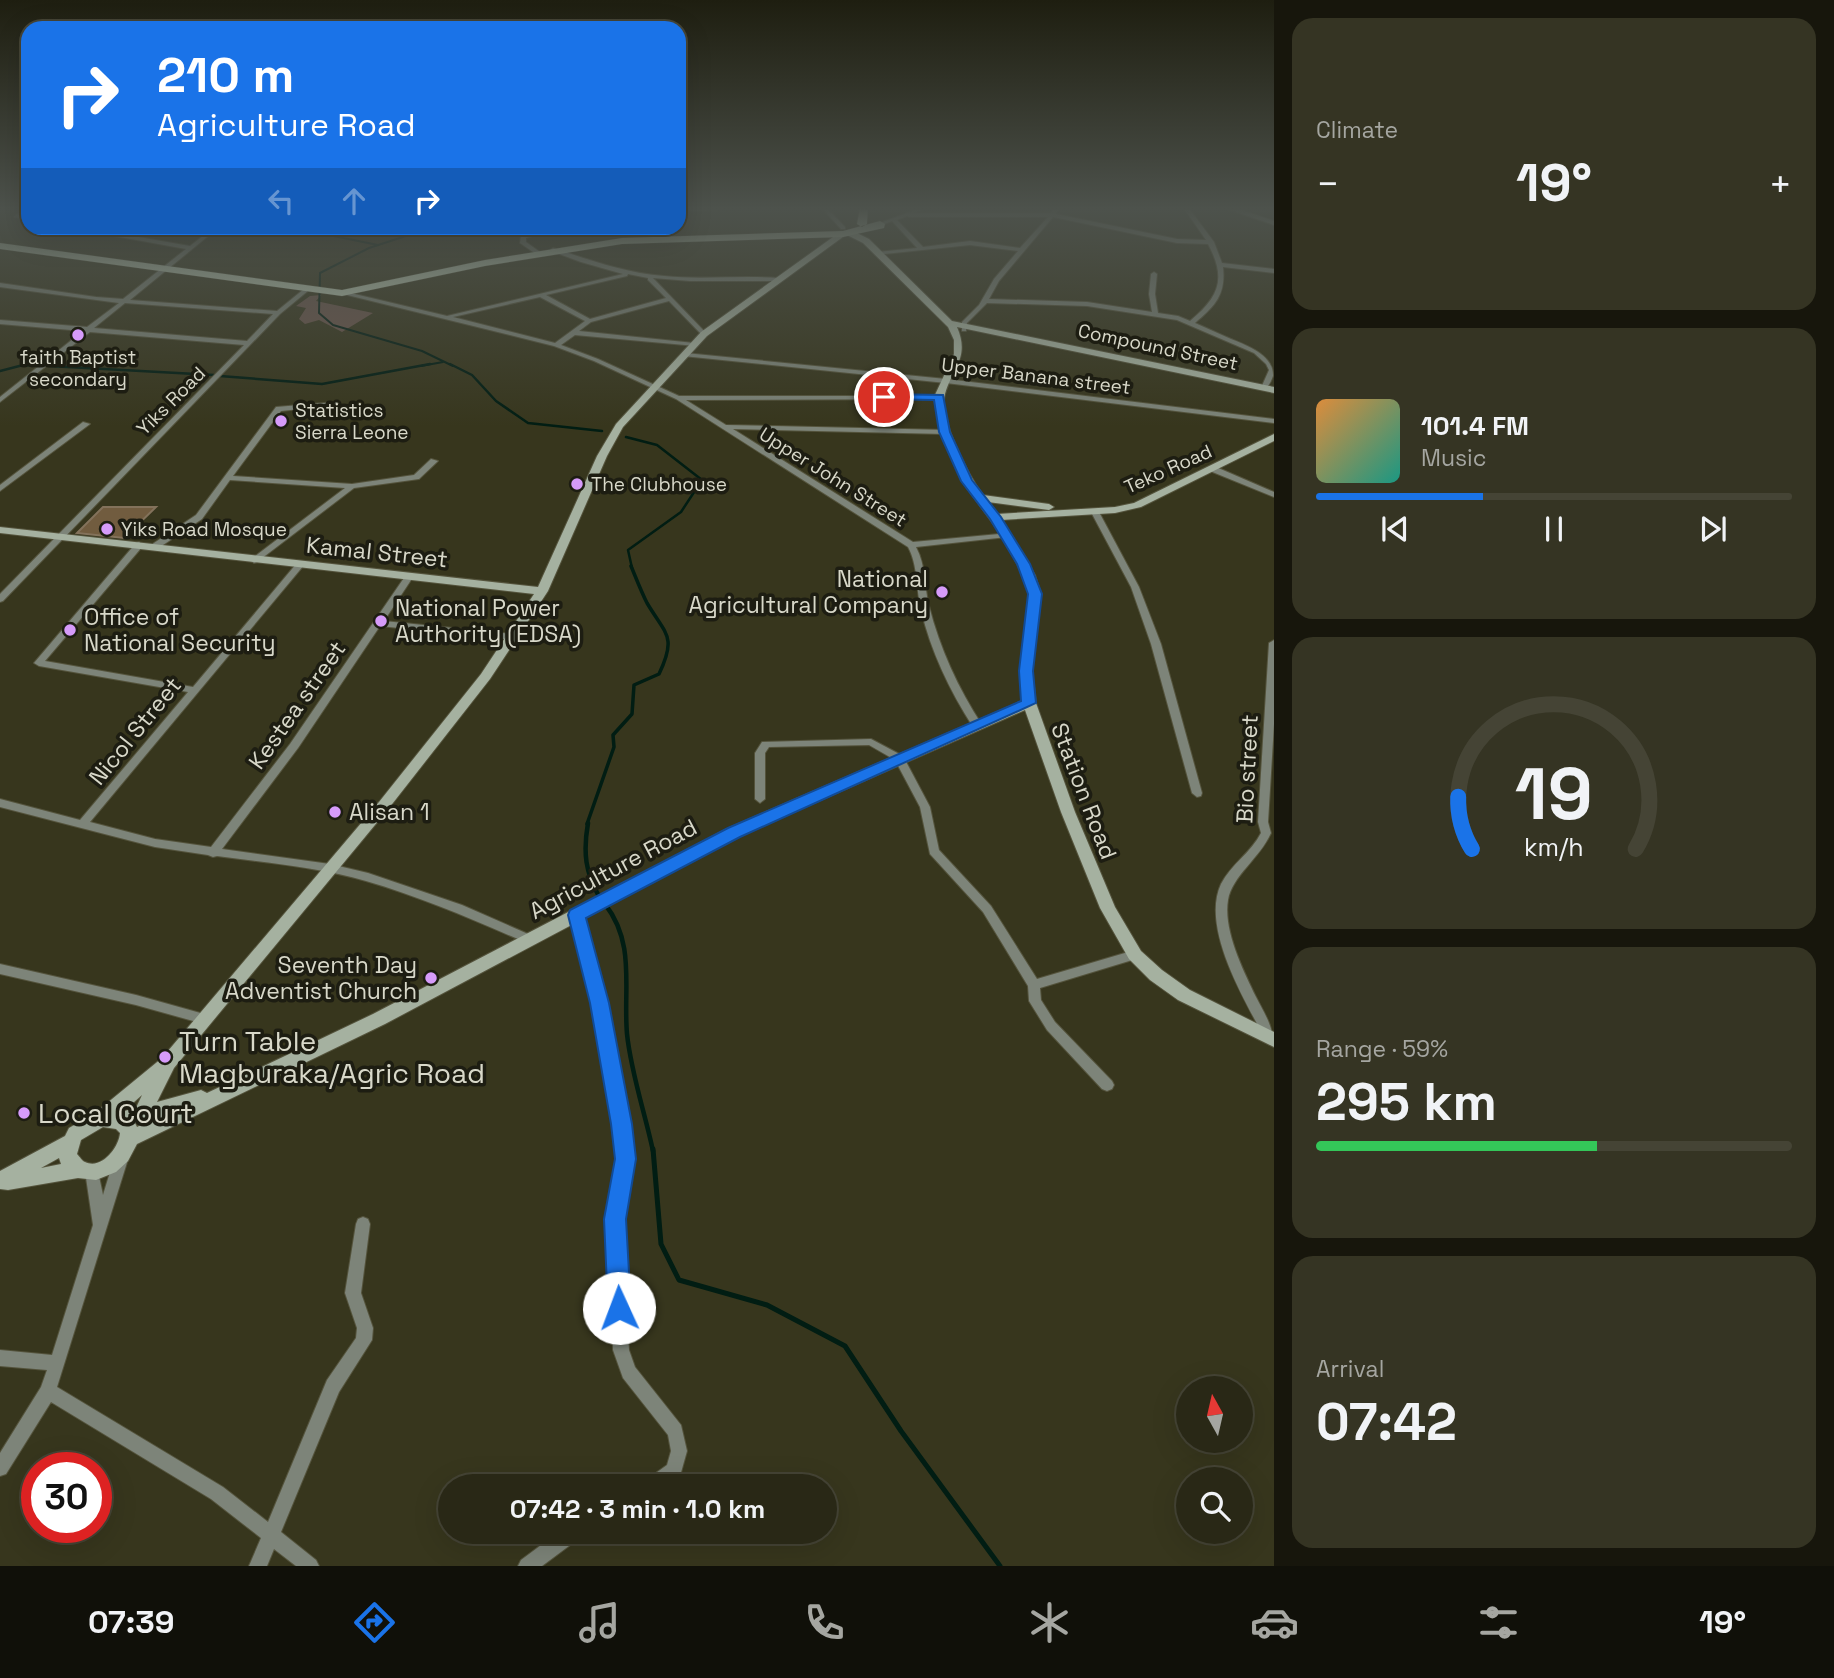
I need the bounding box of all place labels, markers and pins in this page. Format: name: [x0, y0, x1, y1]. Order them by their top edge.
marker: faith Baptist secondary: [70, 327, 86, 343]
place label: faith Baptist secondary: [20, 345, 136, 392]
pin: [854, 367, 914, 427]
place label: Statistics Sierra Leone: [295, 398, 409, 445]
marker: Statistics Sierra Leone: [273, 413, 289, 429]
place label: The Clubhouse: [591, 472, 727, 497]
marker: The Clubhouse: [569, 476, 585, 492]
place label: Yiks Road Mosque: [121, 517, 287, 542]
marker: Yiks Road Mosque: [99, 521, 115, 537]
place label: National Agricultural Company: [688, 564, 928, 620]
marker: National Agricultural Company: [934, 584, 950, 600]
place label: National Power Authority (EDSA): [395, 593, 581, 649]
place label: Office of National Security: [84, 602, 276, 658]
marker: National Power Authority (EDSA): [373, 613, 389, 629]
marker: Office of National Security: [62, 622, 78, 638]
place label: Alisan 1: [349, 797, 430, 827]
marker: Alisan 1: [327, 804, 343, 820]
place label: Seventh Day Adventist Church: [225, 950, 417, 1006]
marker: Seventh Day Adventist Church: [423, 970, 439, 986]
place label: Turn Table Magburaka/Agric Road: [179, 1023, 485, 1091]
marker: Turn Table Magburaka/Agric Road: [157, 1049, 173, 1065]
place label: Local Court: [38, 1095, 193, 1131]
marker: Local Court: [16, 1105, 32, 1121]

